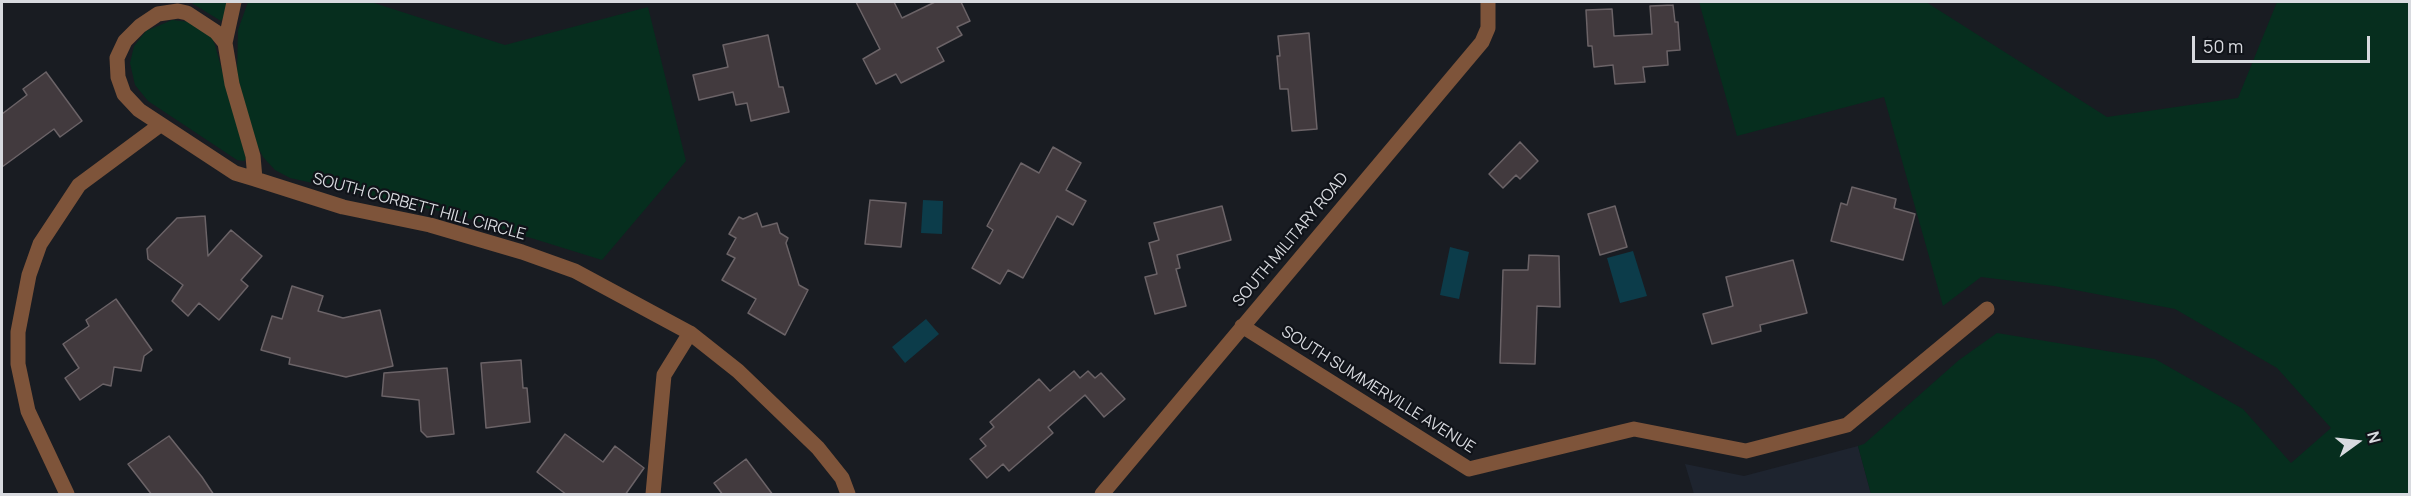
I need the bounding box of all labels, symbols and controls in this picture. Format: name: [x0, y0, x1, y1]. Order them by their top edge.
scale bar: [2195, 24, 2374, 62]
text: 50 m: [2203, 34, 2243, 58]
street label: SOUTH CORBETT HILL CIRCLE: [310, 169, 528, 245]
street label: SOUTH MILITARY ROAD: [1229, 169, 1353, 311]
street label: SOUTH SUMMERVILLE AVENUE: [1278, 322, 1478, 458]
north arrow: [2327, 412, 2387, 472]
text: N: [2362, 429, 2387, 446]

